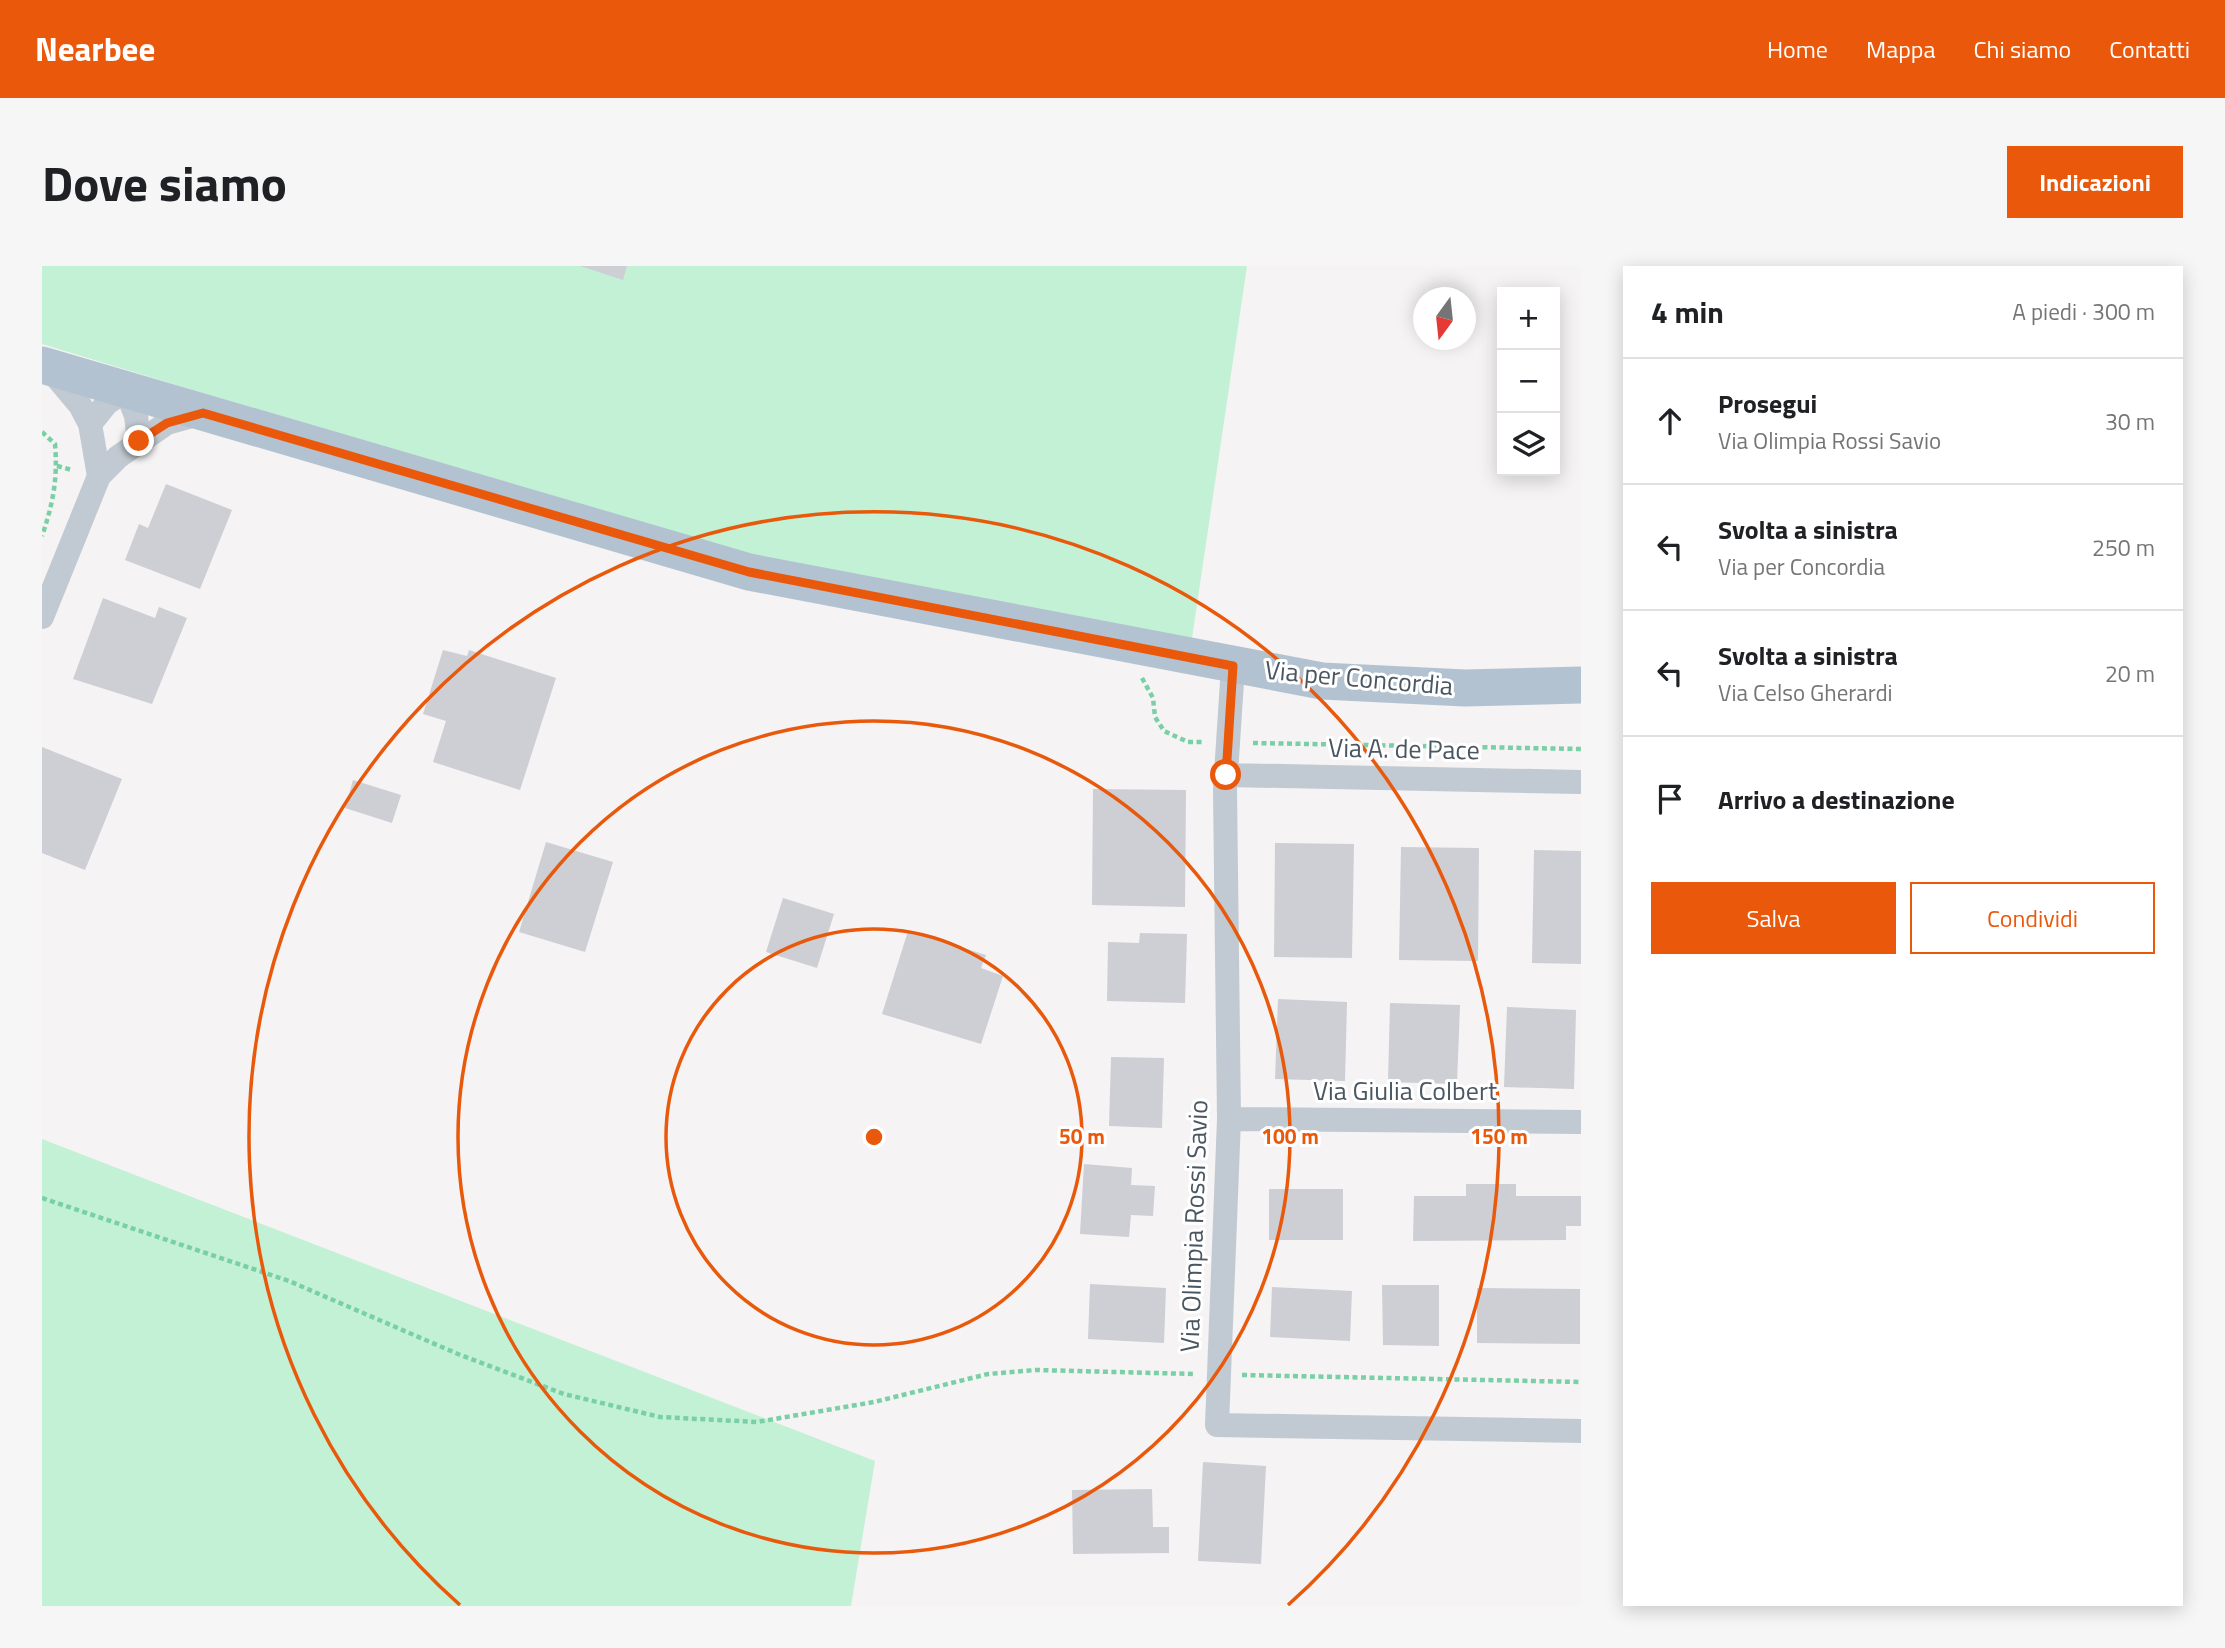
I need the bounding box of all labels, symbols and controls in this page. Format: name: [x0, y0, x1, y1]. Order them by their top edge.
text: Nearbee: [35, 24, 155, 74]
text: Home: [1767, 31, 1828, 67]
text: Mappa: [1866, 31, 1935, 67]
text: Chi siamo: [1973, 31, 2071, 67]
text: Contatti: [2109, 31, 2190, 67]
text: Dove siamo: [42, 145, 287, 220]
button: Indicazioni: [2007, 146, 2183, 218]
north arrow: [1413, 287, 1476, 350]
map controls: [1497, 287, 1560, 476]
button: +: [1497, 287, 1560, 350]
text: 4 min: [1651, 289, 1724, 335]
text: A piedi · 300 m: [2012, 294, 2155, 329]
button: −: [1497, 350, 1560, 413]
text: Prosegui: [1718, 384, 1817, 423]
icon: ahead: [1651, 402, 1689, 440]
text: 30 m: [2105, 404, 2155, 439]
button: layers: [1497, 413, 1560, 476]
text: Via Olimpia Rossi Savio: [1718, 423, 1941, 458]
route end: [123, 425, 154, 456]
text: Svolta a sinistra: [1718, 510, 1898, 549]
icon: left: [1651, 528, 1689, 566]
text: 250 m: [2092, 530, 2155, 565]
text: Via per Concordia: [1718, 549, 1885, 584]
text: Svolta a sinistra: [1718, 636, 1898, 675]
street label: Via per Concordia: [1263, 650, 1455, 705]
icon: left: [1651, 654, 1689, 692]
text: 20 m: [2105, 656, 2155, 691]
text: Via Celso Gherardi: [1718, 675, 1893, 710]
street label: Via A. de Pace: [1328, 728, 1480, 769]
route start: [1210, 759, 1241, 790]
icon: arrive: [1651, 780, 1689, 818]
text: Arrivo a destinazione: [1718, 780, 1955, 819]
button: Salva: [1651, 882, 1896, 954]
button: Condividi: [1910, 882, 2155, 954]
street label: Via Giulia Colbert: [1313, 1071, 1497, 1110]
street label: Via Olimpia Rossi Savio: [1170, 1099, 1217, 1353]
text: 50 m: [1059, 1120, 1105, 1152]
text: 100 m: [1261, 1120, 1319, 1152]
text: 150 m: [1470, 1120, 1528, 1152]
centre of rings: [862, 1125, 886, 1149]

